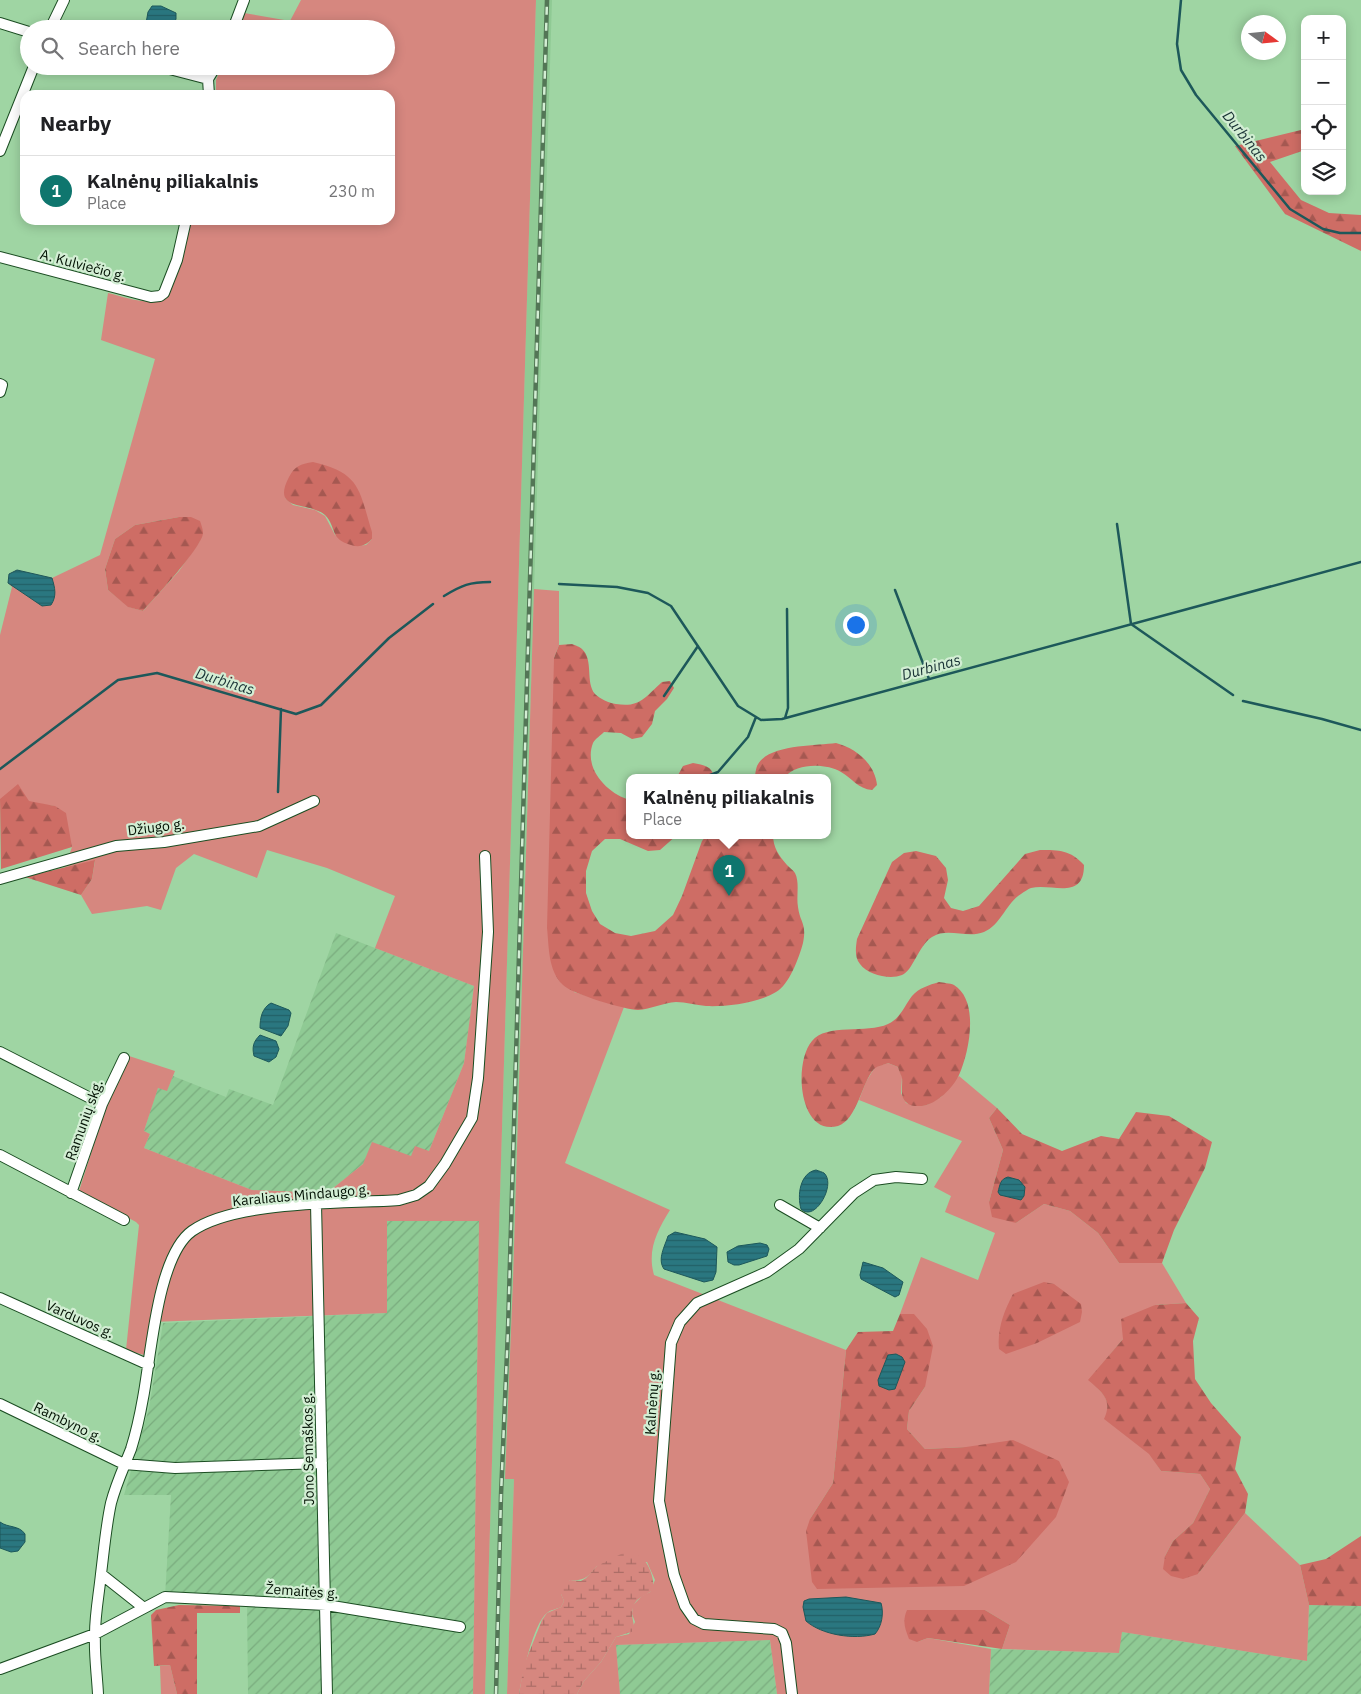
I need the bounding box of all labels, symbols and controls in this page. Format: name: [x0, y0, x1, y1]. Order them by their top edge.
north arrow: [1241, 15, 1286, 60]
map controls: [1301, 15, 1346, 195]
button: +: [1301, 15, 1346, 60]
search box: [20, 20, 395, 75]
icon: search: [38, 34, 66, 62]
text: Search here: [78, 36, 180, 60]
button: −: [1301, 60, 1346, 105]
button: locate: [1301, 105, 1346, 150]
water label: Durbinas: [1219, 107, 1271, 165]
text: Nearby: [40, 109, 111, 137]
button: layers: [1301, 150, 1346, 195]
text: Kalnėnų piliakalnis: [87, 169, 259, 193]
text: 1: [51, 181, 61, 201]
text: 230 m: [328, 181, 375, 201]
text: Place: [87, 193, 126, 213]
street label: A. Kulviečio g.: [38, 245, 128, 285]
your location: [843, 612, 869, 638]
water label: Durbinas: [899, 650, 963, 684]
water label: Durbinas: [193, 663, 257, 699]
popup: [626, 774, 831, 839]
text: Kalnėnų piliakalnis: [643, 785, 814, 809]
text: Place: [643, 809, 682, 829]
street label: Džiugo g.: [127, 815, 185, 839]
pin: 1: [713, 855, 745, 896]
street label: Ramunių skg.: [61, 1077, 107, 1163]
street label: Karaliaus Mindaugo g.: [232, 1180, 370, 1210]
street label: Varduvos g.: [43, 1296, 117, 1342]
street label: Kalnėnų g.: [641, 1368, 663, 1436]
street label: Jono Semaškos g.: [298, 1392, 318, 1506]
street label: Rambyno g.: [31, 1398, 105, 1446]
street label: Žemaitės g.: [265, 1578, 339, 1603]

